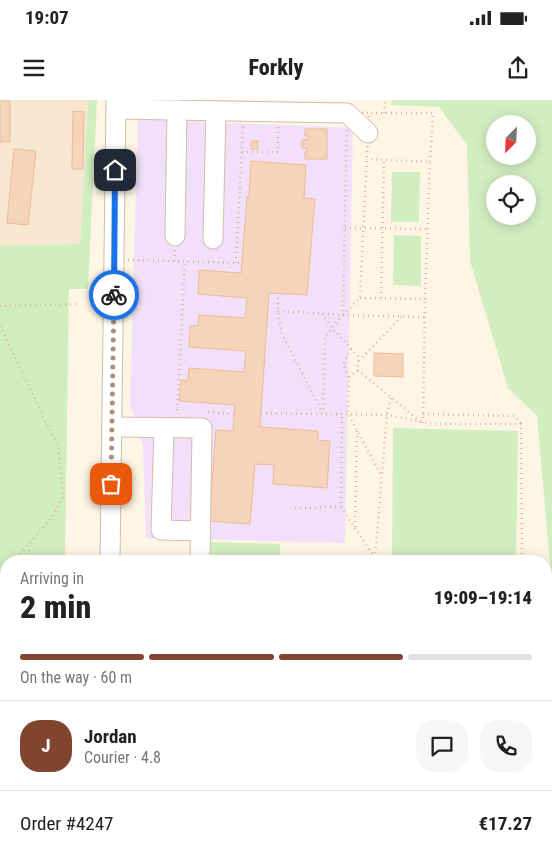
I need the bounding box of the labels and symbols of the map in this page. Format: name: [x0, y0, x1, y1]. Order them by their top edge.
north arrow: [486, 115, 536, 165]
pin: [94, 149, 136, 191]
courier: [89, 270, 139, 320]
pin: [90, 463, 132, 505]

